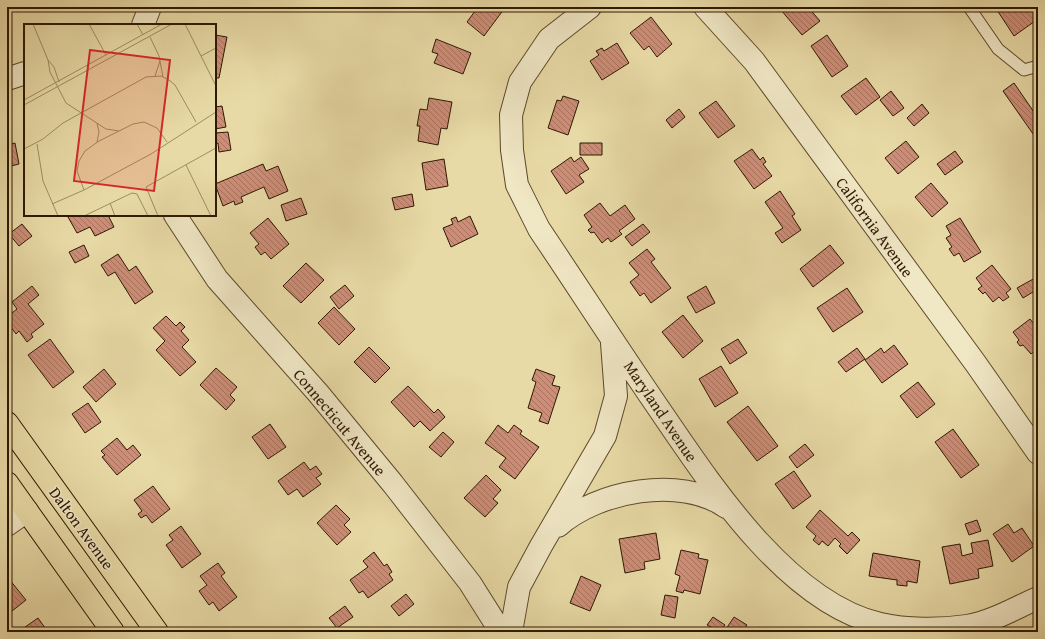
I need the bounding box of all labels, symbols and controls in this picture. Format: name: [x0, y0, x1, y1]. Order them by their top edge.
inset map: [24, 24, 216, 216]
street label: California Avenue: [830, 172, 920, 282]
street label: Maryland Avenue: [618, 356, 704, 466]
street label: Connecticut Avenue: [288, 363, 392, 481]
street label: Dalton Avenue: [44, 482, 120, 574]

